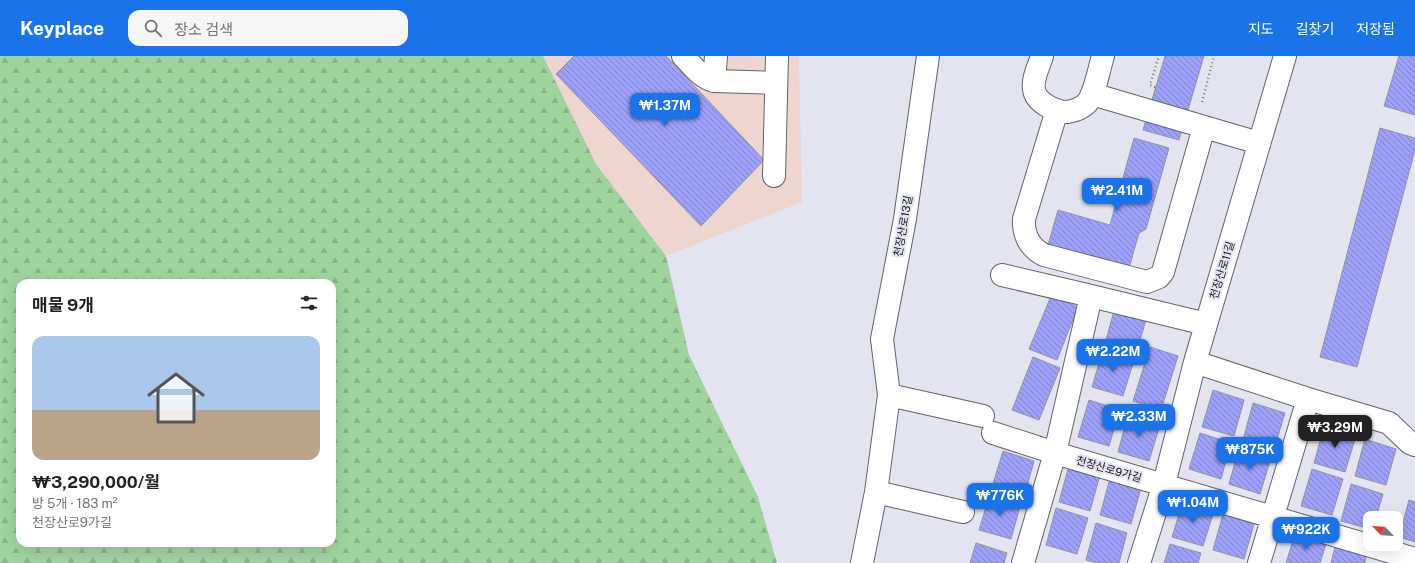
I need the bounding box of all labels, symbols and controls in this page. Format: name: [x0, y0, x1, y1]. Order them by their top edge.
search box: [128, 10, 408, 46]
text: Keyplace: [20, 17, 104, 39]
icon: search: [142, 17, 164, 39]
text: 장소 검색: [174, 21, 233, 38]
text: 지도: [1248, 21, 1274, 37]
text: 길찾기: [1296, 21, 1334, 37]
text: 저장됨: [1356, 21, 1395, 37]
pin: ₩1.37M: [632, 93, 698, 127]
text: ₩1.37M: [639, 98, 691, 113]
pin: ₩2.41M: [1084, 178, 1150, 212]
text: ₩2.41M: [1091, 183, 1143, 198]
street label: 천장산로13길: [892, 194, 914, 258]
street label: 천장산로11길: [1208, 240, 1236, 300]
icon: filters: [298, 292, 320, 314]
text: 매물 9개: [32, 295, 94, 315]
pin: ₩2.22M: [1080, 339, 1146, 373]
text: ₩2.22M: [1086, 344, 1141, 359]
icon: home: [140, 362, 212, 434]
pin: ₩2.33M: [1106, 404, 1172, 438]
text: ₩2.33M: [1111, 409, 1167, 424]
pin: ₩3.29M: [1302, 415, 1368, 449]
text: ₩3.29M: [1307, 420, 1363, 435]
pin: ₩875K: [1222, 437, 1278, 471]
text: ₩875K: [1225, 442, 1275, 457]
street label: 천장산로9가길: [1075, 454, 1143, 484]
text: ₩3,290,000/월: [32, 472, 160, 492]
pin: ₩776K: [972, 483, 1028, 517]
text: ₩776K: [976, 488, 1024, 503]
pin: ₩1.04M: [1160, 490, 1226, 524]
text: ₩1.04M: [1167, 495, 1219, 510]
text: 방 5개 · 183 m²: [32, 496, 118, 511]
north arrow: [1363, 511, 1403, 551]
map controls: [1363, 511, 1403, 551]
text: 천장산로9가길: [32, 515, 112, 530]
pin: ₩922K: [1278, 517, 1334, 551]
text: ₩922K: [1282, 522, 1330, 537]

